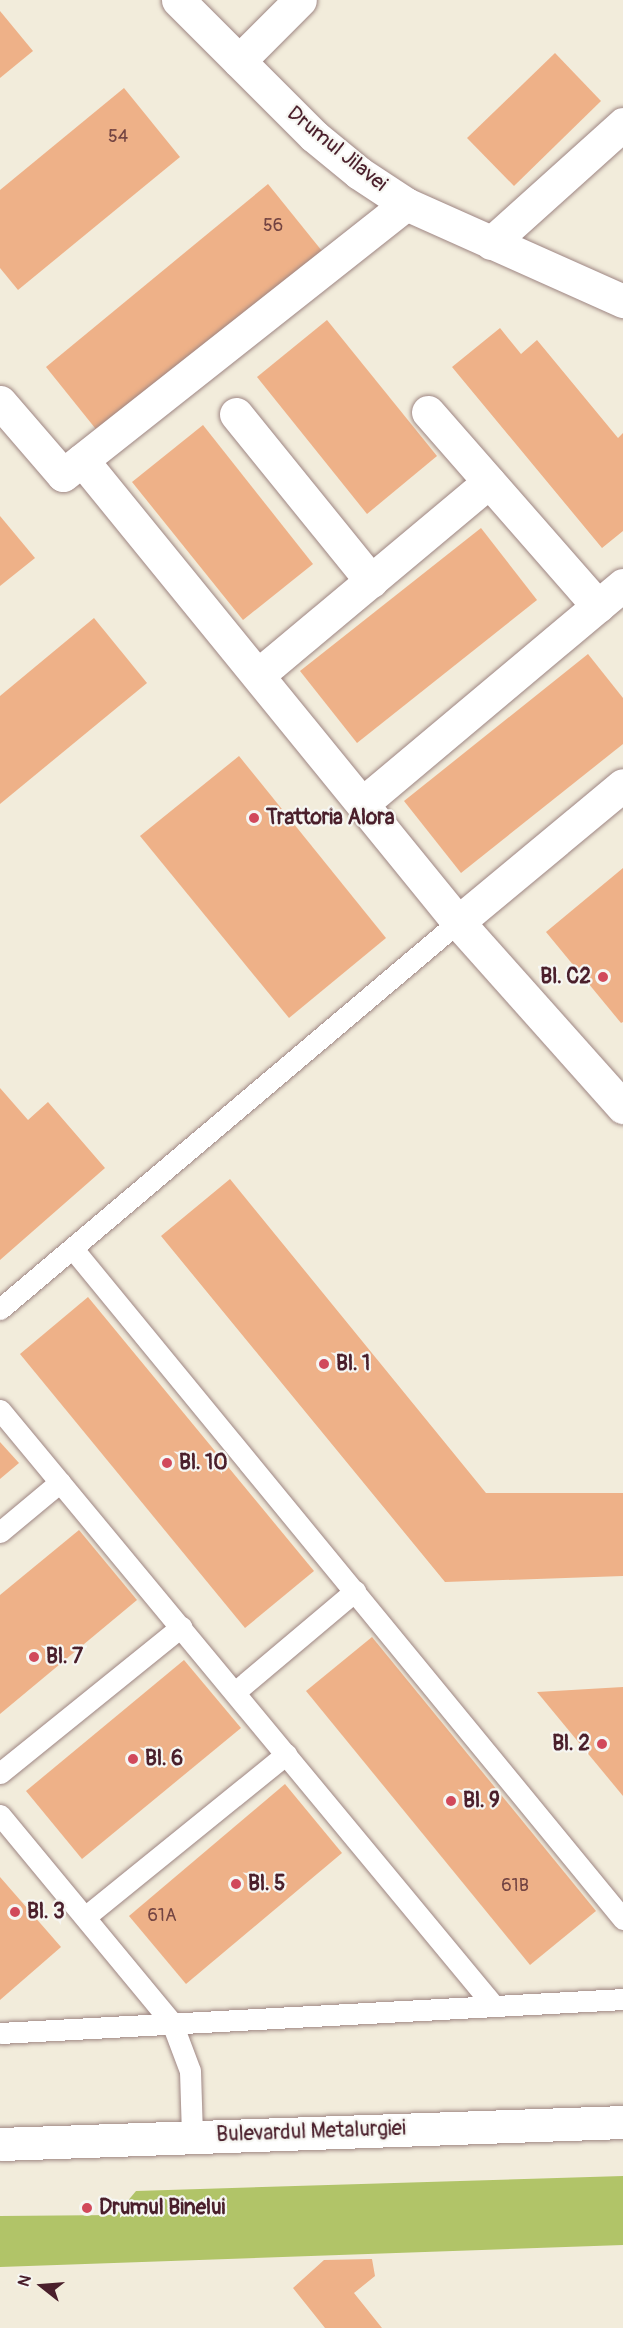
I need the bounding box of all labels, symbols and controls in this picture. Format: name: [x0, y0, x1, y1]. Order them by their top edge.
street label: Drumul Jilavei: [282, 101, 392, 197]
house number: 54: [108, 126, 128, 148]
house number: 56: [263, 215, 283, 237]
place label: Trattoria Alora: [266, 805, 395, 831]
marker: Trattoria Alora: [247, 811, 261, 825]
place label: Bl. C2: [540, 964, 591, 990]
marker: Bl. C2: [596, 970, 610, 984]
place label: Bl. 1: [336, 1351, 370, 1377]
marker: Bl. 1: [317, 1357, 331, 1371]
place label: Bl. 10: [179, 1450, 228, 1476]
marker: Bl. 10: [160, 1456, 174, 1470]
place label: Bl. 7: [46, 1644, 83, 1670]
marker: Bl. 7: [27, 1650, 41, 1664]
place label: Bl. 2: [552, 1731, 590, 1757]
marker: Bl. 2: [595, 1737, 609, 1751]
place label: Bl. 6: [145, 1746, 183, 1772]
marker: Bl. 6: [126, 1752, 140, 1766]
place label: Bl. 9: [463, 1788, 500, 1814]
marker: Bl. 9: [444, 1794, 458, 1808]
place label: Bl. 5: [248, 1871, 285, 1897]
house number: 61B: [501, 1875, 529, 1897]
marker: Bl. 5: [229, 1877, 243, 1891]
place label: Bl. 3: [27, 1899, 65, 1925]
marker: Bl. 3: [8, 1905, 22, 1919]
house number: 61A: [147, 1905, 177, 1927]
street label: Bulevardul Metalurgiei: [216, 2116, 406, 2148]
place label: Drumul Binelui: [99, 2195, 225, 2221]
marker: Drumul Binelui: [80, 2201, 94, 2215]
north arrow: [12, 2256, 72, 2316]
text: N: [14, 2273, 36, 2289]

